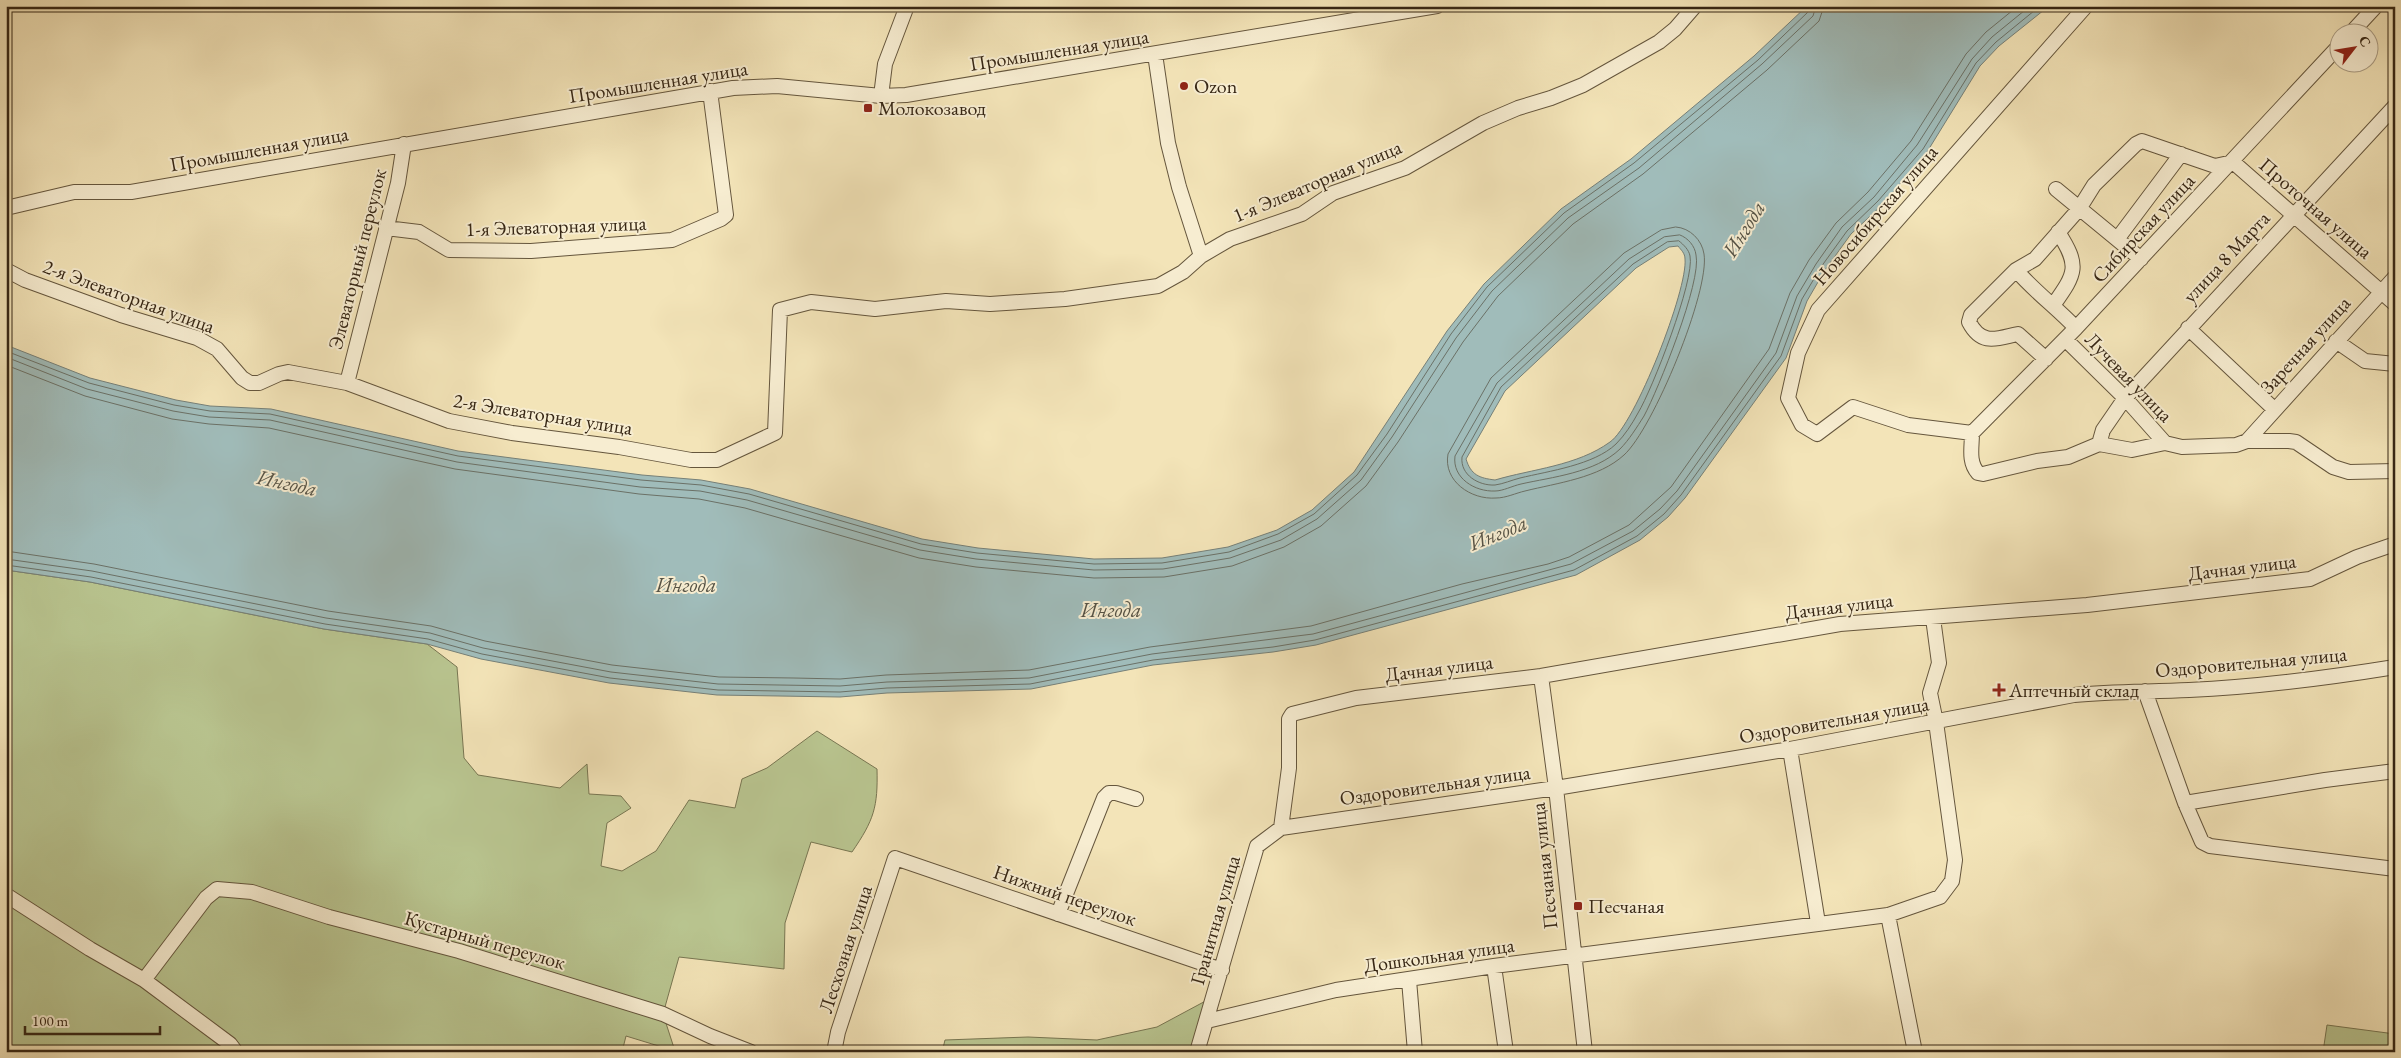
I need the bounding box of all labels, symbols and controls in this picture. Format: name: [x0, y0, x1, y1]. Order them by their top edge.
north arrow: [2328, 22, 2378, 72]
street label: Промышленная улица: [968, 23, 1150, 77]
text: С: [2355, 32, 2375, 50]
street label: Промышленная улица: [567, 55, 749, 109]
place label: Ozon: [1194, 73, 1238, 99]
marker: Ozon: [1178, 80, 1190, 92]
place label: Молокозавод: [878, 95, 986, 121]
marker: Молокозавод: [862, 102, 874, 114]
street label: Промышленная улица: [168, 120, 350, 178]
street label: 1-я Элеваторная улица: [1229, 134, 1405, 228]
street label: Новосибирская улица: [1807, 139, 1943, 291]
street label: Проточная улица: [2254, 152, 2378, 264]
street label: Элеваторный переулок: [322, 165, 392, 352]
street label: Сибирская улица: [2086, 168, 2200, 288]
water label: Ингода: [1716, 196, 1771, 262]
street label: улица 8 Марта: [2177, 206, 2275, 308]
street label: 1-я Элеваторная улица: [465, 210, 647, 242]
street label: 2-я Элеваторная улица: [40, 253, 218, 339]
street label: Заречная улица: [2254, 290, 2356, 400]
street label: Лучевая улица: [2079, 326, 2179, 428]
street label: 2-я Элеваторная улица: [452, 387, 634, 441]
water label: Ингода: [254, 463, 320, 502]
water label: Ингода: [1464, 509, 1531, 557]
street label: Дачная улица: [2186, 547, 2298, 587]
water label: Ингода: [655, 571, 716, 598]
street label: Дачная улица: [1783, 586, 1895, 626]
water label: Ингода: [1080, 596, 1141, 623]
street label: Оздоровительная улица: [2154, 641, 2348, 683]
street label: Дачная улица: [1383, 648, 1495, 688]
place label: Аптечный склад: [2008, 677, 2139, 703]
marker: Аптечный склад: [1993, 684, 2005, 696]
street label: Оздоровительная улица: [1737, 690, 1931, 750]
street label: Оздоровительная улица: [1338, 759, 1532, 811]
street label: Песчаная улица: [1524, 801, 1564, 931]
street label: Гранитная улица: [1184, 852, 1246, 988]
street label: Нижний переулок: [990, 858, 1140, 932]
street label: Лесхозная улица: [812, 882, 878, 1016]
place label: Песчаная: [1588, 893, 1664, 919]
marker: Песчаная: [1572, 900, 1584, 912]
street label: Кустарный переулок: [402, 905, 569, 975]
street label: Дошкольная улица: [1362, 932, 1516, 978]
scale bar: [25, 1003, 160, 1035]
text: 100 m: [32, 1011, 69, 1030]

